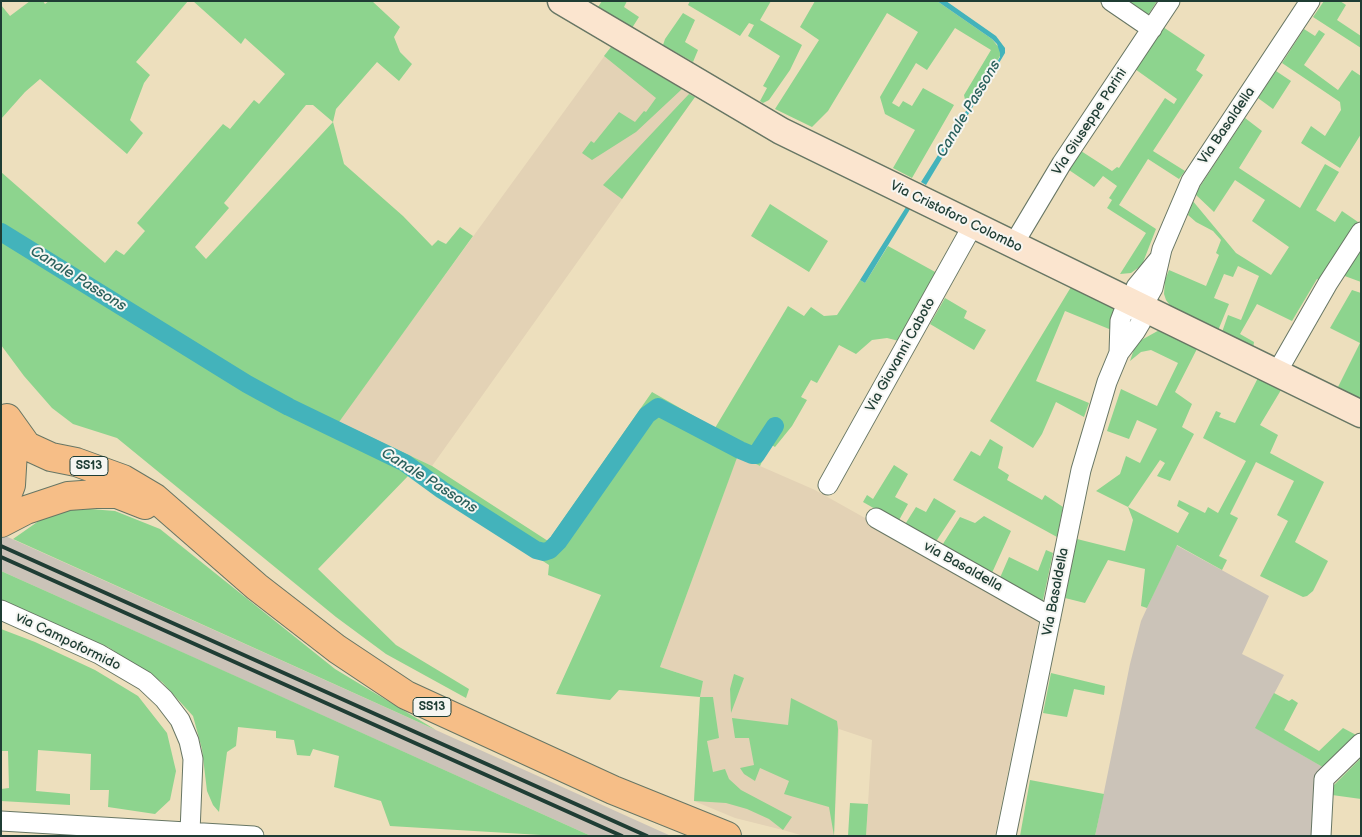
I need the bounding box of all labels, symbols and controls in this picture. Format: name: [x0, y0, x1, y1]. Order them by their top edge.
water label: Canale Passons: [933, 57, 1005, 161]
street label: Via Giuseppe Parini: [1049, 65, 1131, 179]
street label: Via Basaldella: [1195, 84, 1259, 168]
street label: Via Cristoforo Colombo: [887, 178, 1025, 256]
water label: Canale Passons: [27, 242, 129, 316]
street label: Via Giovanni Caboto: [863, 295, 939, 415]
water label: Canale Passons: [378, 444, 480, 518]
road number: SS13: [70, 456, 108, 476]
street label: via Basaldella: [921, 538, 1005, 596]
street label: Via Basaldella: [1039, 547, 1073, 637]
street label: via Campoformido: [13, 609, 123, 675]
road number: SS13: [413, 698, 451, 716]

